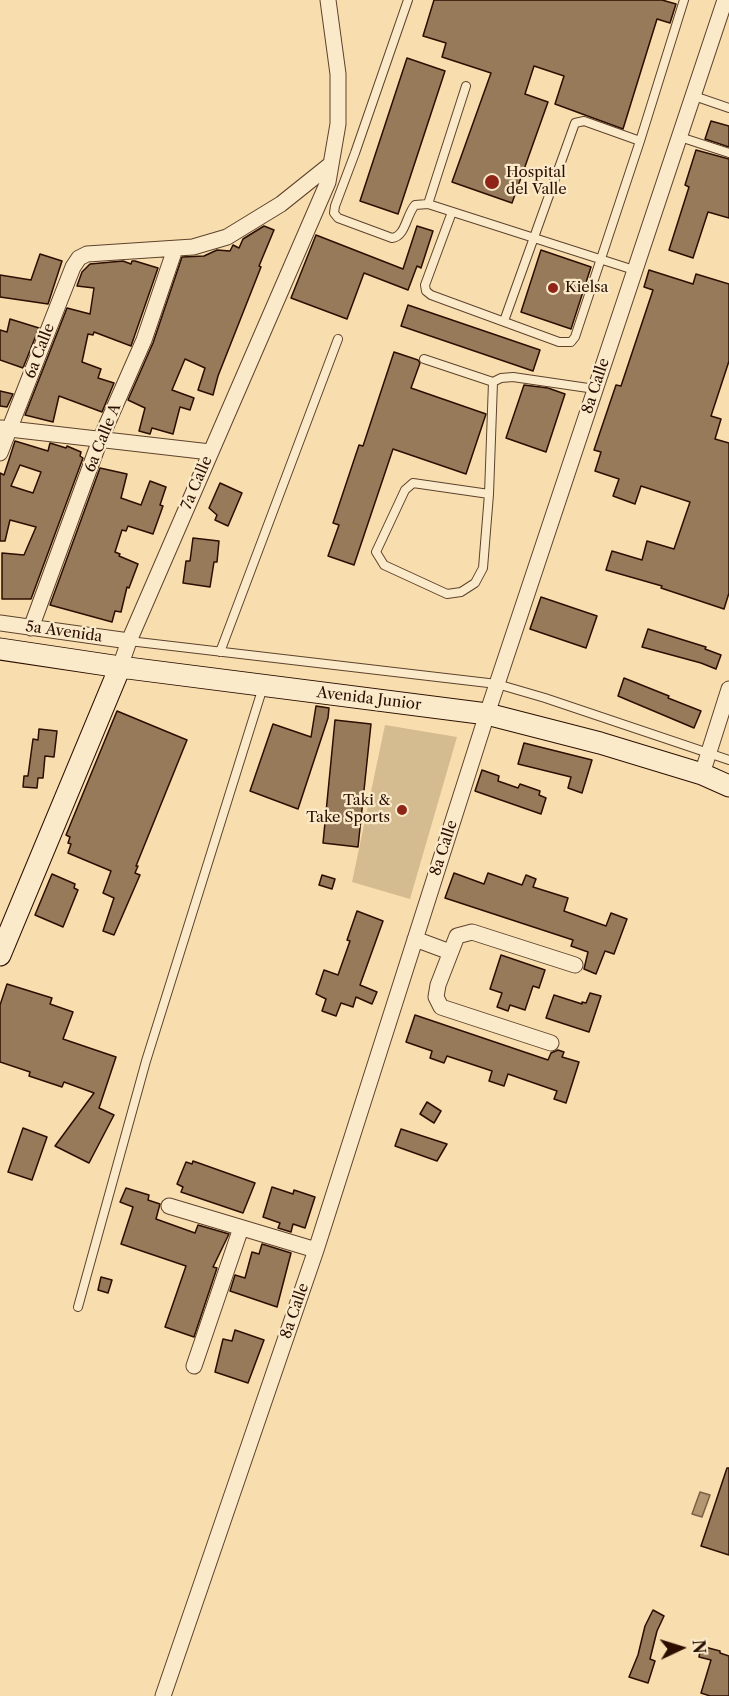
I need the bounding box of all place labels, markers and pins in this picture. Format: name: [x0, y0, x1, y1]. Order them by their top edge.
place label: Hospital del Valle: [506, 164, 567, 199]
marker: Hospital del Valle: [483, 173, 501, 191]
place label: Kielsa: [565, 279, 609, 297]
marker: Kielsa: [546, 281, 560, 295]
place label: Taki & Take Sports: [306, 792, 390, 827]
marker: Taki & Take Sports: [395, 803, 409, 817]

